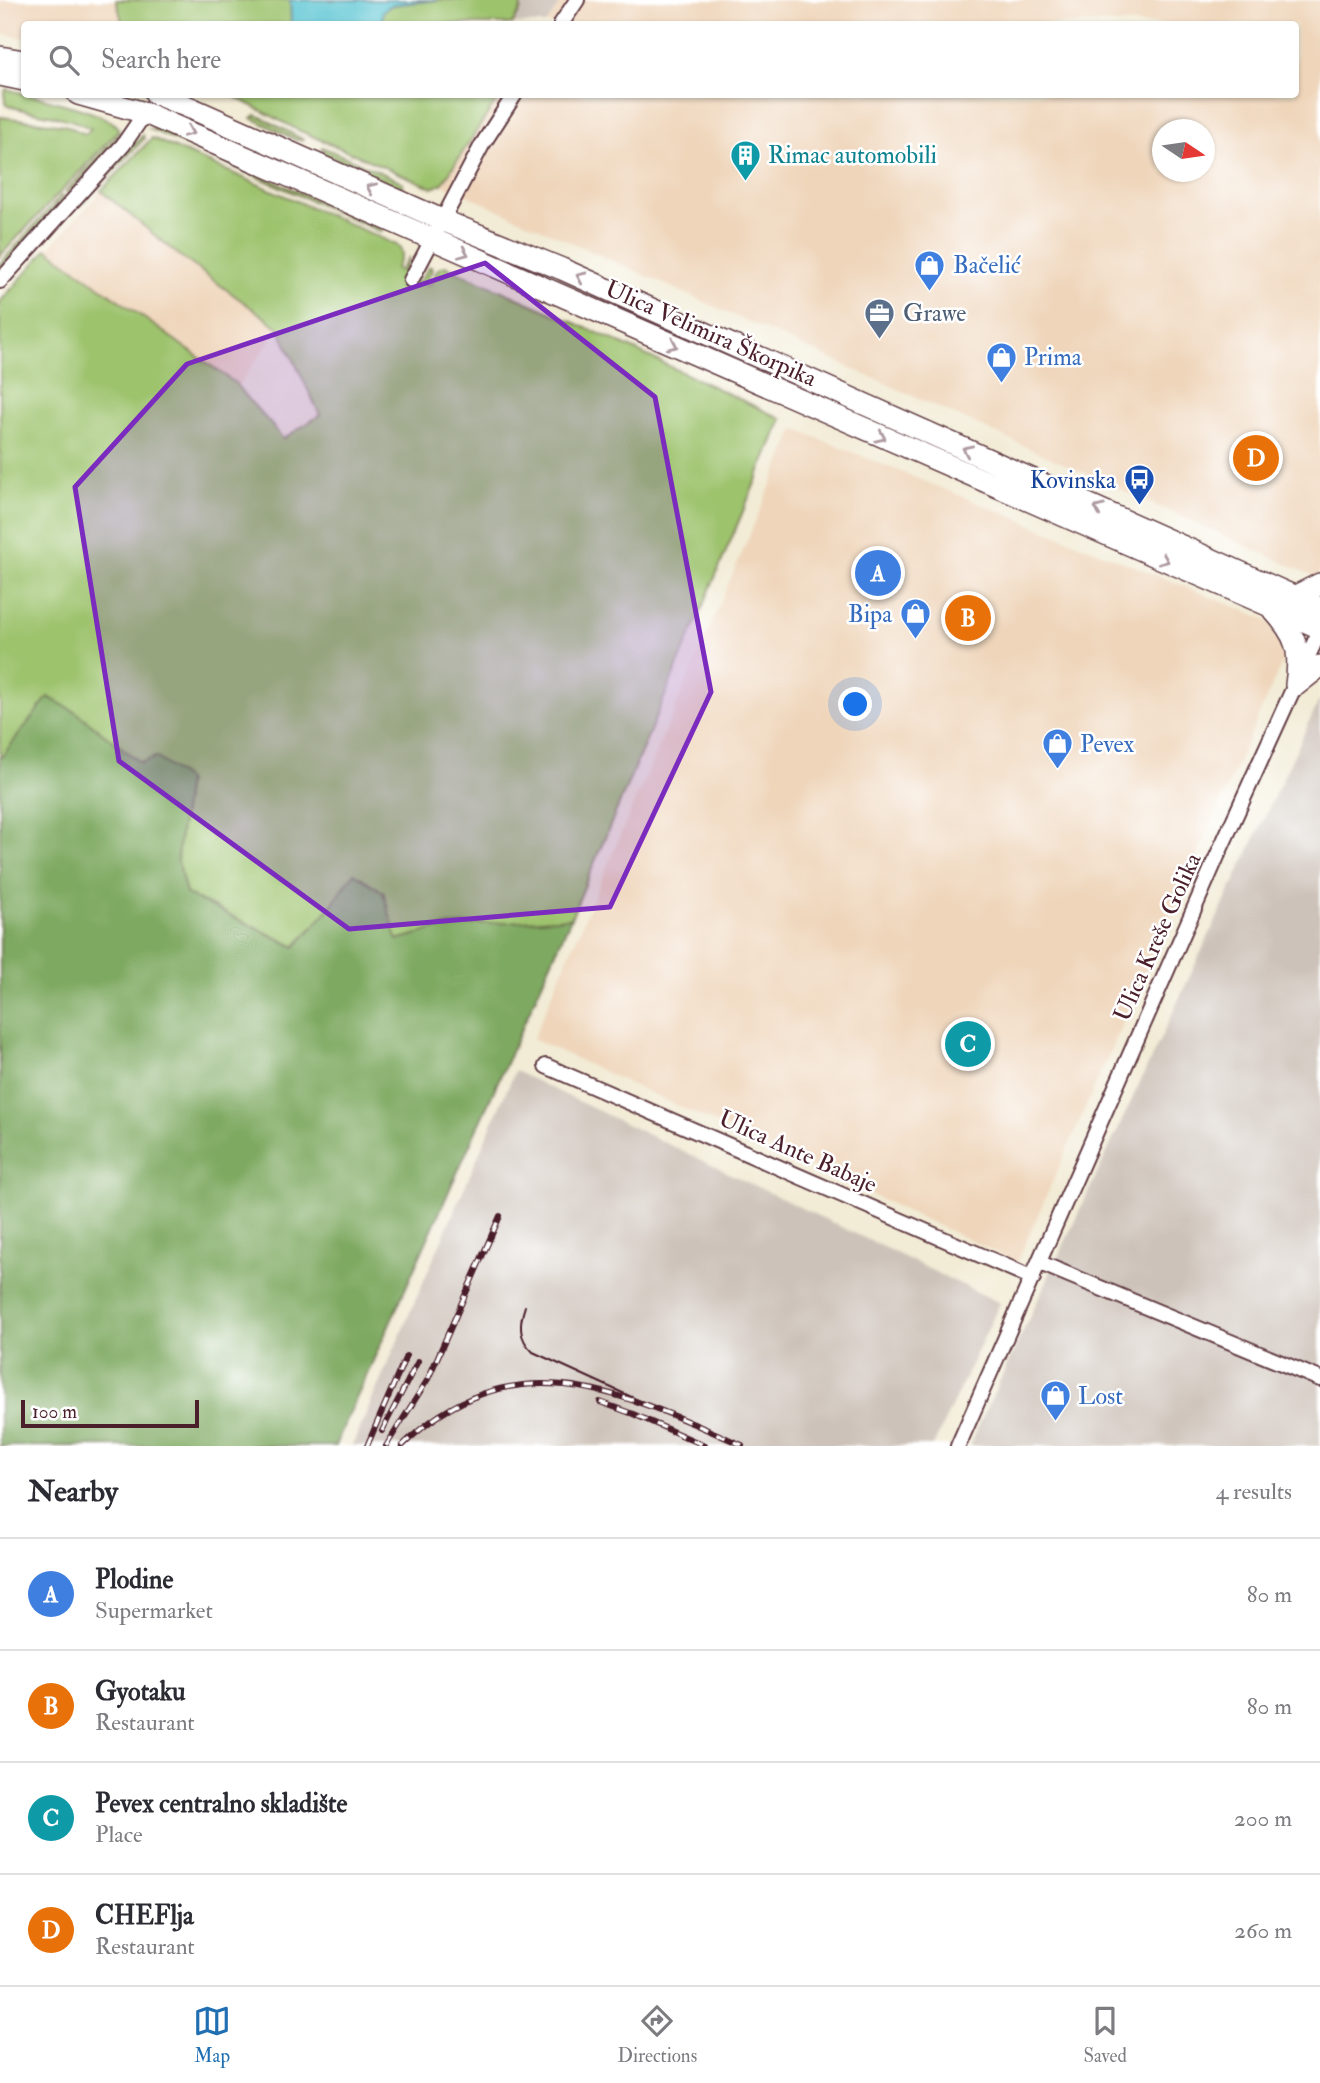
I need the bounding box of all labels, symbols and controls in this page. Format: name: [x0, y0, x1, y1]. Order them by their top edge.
search box: [21, 21, 1299, 98]
icon: search: [45, 41, 83, 79]
text: Search here: [101, 44, 221, 76]
north arrow: [1152, 119, 1215, 182]
one-way arrow: [182, 124, 194, 138]
building icon: Rimac automobili: [728, 138, 762, 182]
place label: Rimac automobili: [768, 140, 937, 171]
one-way arrow: [366, 182, 379, 196]
one-way arrow: [458, 245, 470, 259]
shop icon: Bačelić: [913, 248, 947, 292]
place label: Bačelić: [953, 250, 1021, 281]
one-way arrow: [575, 271, 588, 285]
street label: Ulica Velimira Škorpika: [600, 272, 823, 394]
office icon: Grawe: [863, 296, 897, 340]
place label: Grawe: [903, 298, 966, 329]
one-way arrow: [666, 337, 678, 351]
shop icon: Prima: [984, 340, 1018, 384]
place label: Prima: [1024, 342, 1083, 373]
one-way arrow: [874, 429, 886, 443]
pin: D: [1233, 432, 1279, 484]
one-way arrow: [962, 444, 974, 458]
bus stop icon: Kovinska: [1122, 463, 1156, 507]
place label: Kovinska: [1030, 465, 1117, 496]
one-way arrow: [1094, 503, 1106, 517]
pin: A: [855, 547, 901, 599]
one-way arrow: [1157, 552, 1170, 566]
pin: B: [945, 592, 991, 644]
shop icon: Bipa: [898, 597, 932, 641]
place label: Bipa: [848, 599, 893, 630]
your location: [838, 687, 872, 721]
shop icon: Pevex: [1040, 727, 1074, 771]
place label: Pevex: [1080, 729, 1135, 760]
street label: Ulica Kreše Golika: [1106, 847, 1209, 1026]
pin: C: [945, 1018, 991, 1070]
street label: Ulica Ante Babaje: [714, 1103, 882, 1200]
shop icon: Lost: [1038, 1379, 1072, 1423]
place label: Lost: [1078, 1381, 1123, 1412]
scale bar: [21, 1397, 200, 1429]
text: 100 m: [32, 1400, 77, 1424]
text: Nearby: [28, 1473, 118, 1510]
text: 4 results: [1216, 1477, 1292, 1506]
text: Plodine: [95, 1564, 173, 1596]
text: A: [44, 1580, 58, 1609]
text: 80 m: [1247, 1580, 1292, 1609]
text: Supermarket: [95, 1596, 213, 1625]
text: Gyotaku: [95, 1676, 185, 1708]
text: B: [43, 1692, 59, 1721]
text: 80 m: [1247, 1692, 1292, 1721]
text: Restaurant: [95, 1708, 195, 1737]
text: Pevex centralno skladište: [95, 1788, 347, 1820]
text: C: [43, 1804, 59, 1833]
text: 200 m: [1234, 1804, 1292, 1833]
text: Place: [95, 1820, 143, 1849]
text: CHEFlja: [95, 1900, 194, 1932]
text: D: [42, 1916, 60, 1945]
text: 260 m: [1234, 1916, 1292, 1945]
text: Restaurant: [95, 1932, 195, 1961]
tab: Map: [193, 2002, 231, 2068]
tab: Directions: [617, 2002, 697, 2068]
tab: Saved: [1083, 2002, 1127, 2068]

